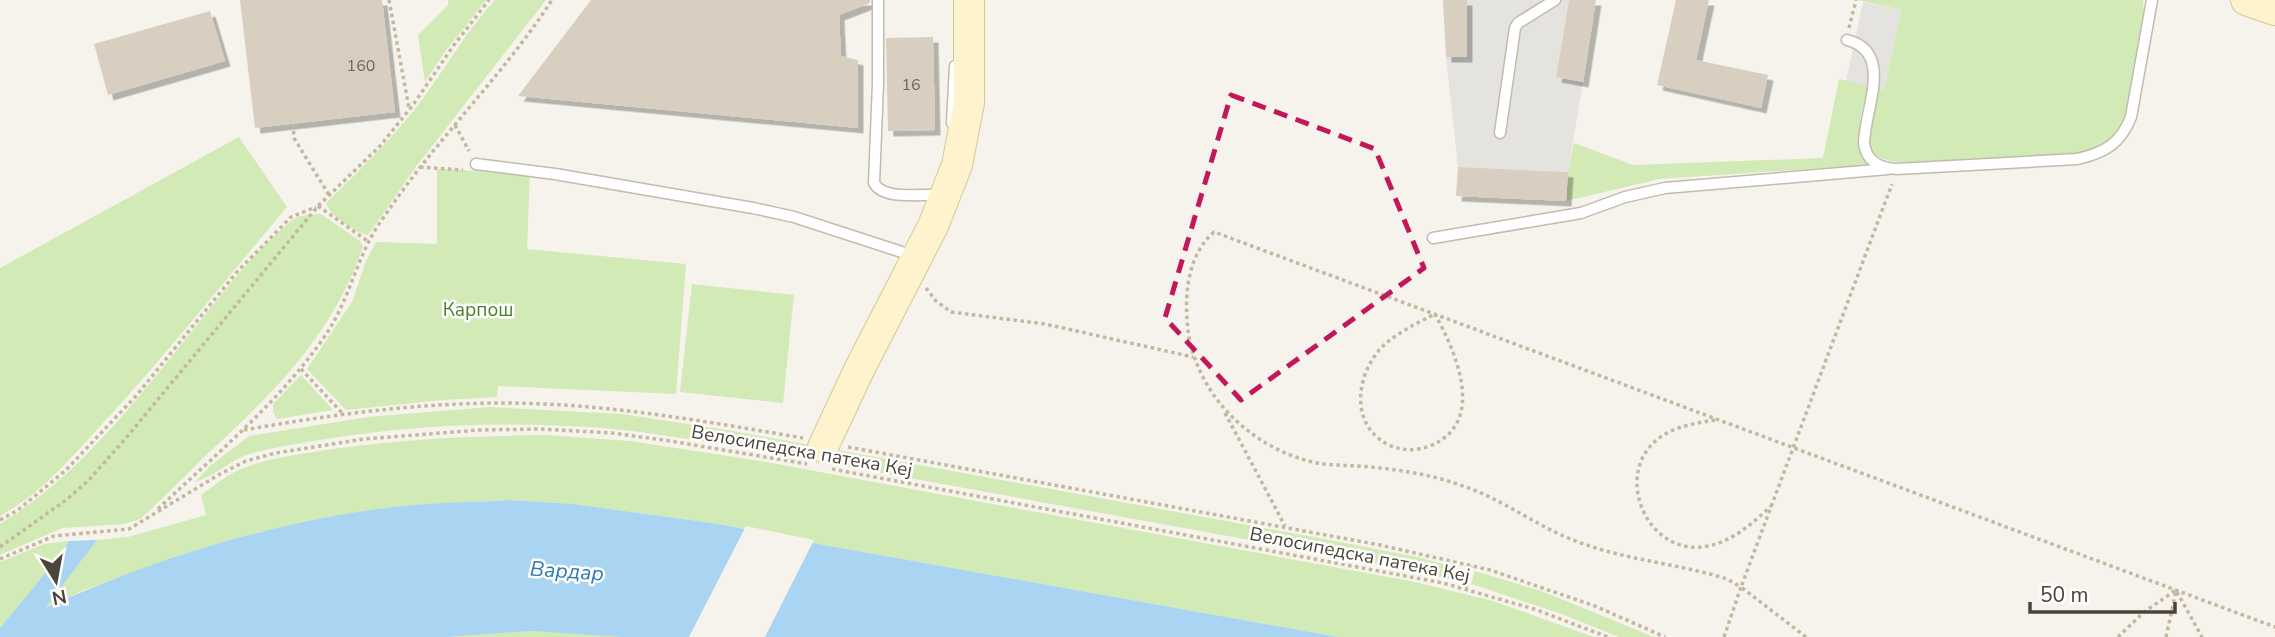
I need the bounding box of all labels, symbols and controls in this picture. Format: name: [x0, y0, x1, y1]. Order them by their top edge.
house number: 160: [347, 55, 375, 77]
house number: 16: [901, 74, 921, 96]
park label: Карпош: [443, 297, 513, 323]
street label: Велосипедска патека Кеј: [689, 419, 914, 483]
street label: Велосипедска патека Кеј: [1247, 521, 1472, 589]
north arrow: [21, 546, 91, 616]
water label: Вардар: [529, 554, 605, 588]
scale bar: [2030, 570, 2175, 614]
text: 50 m: [2040, 581, 2089, 609]
text: N: [50, 583, 69, 611]

